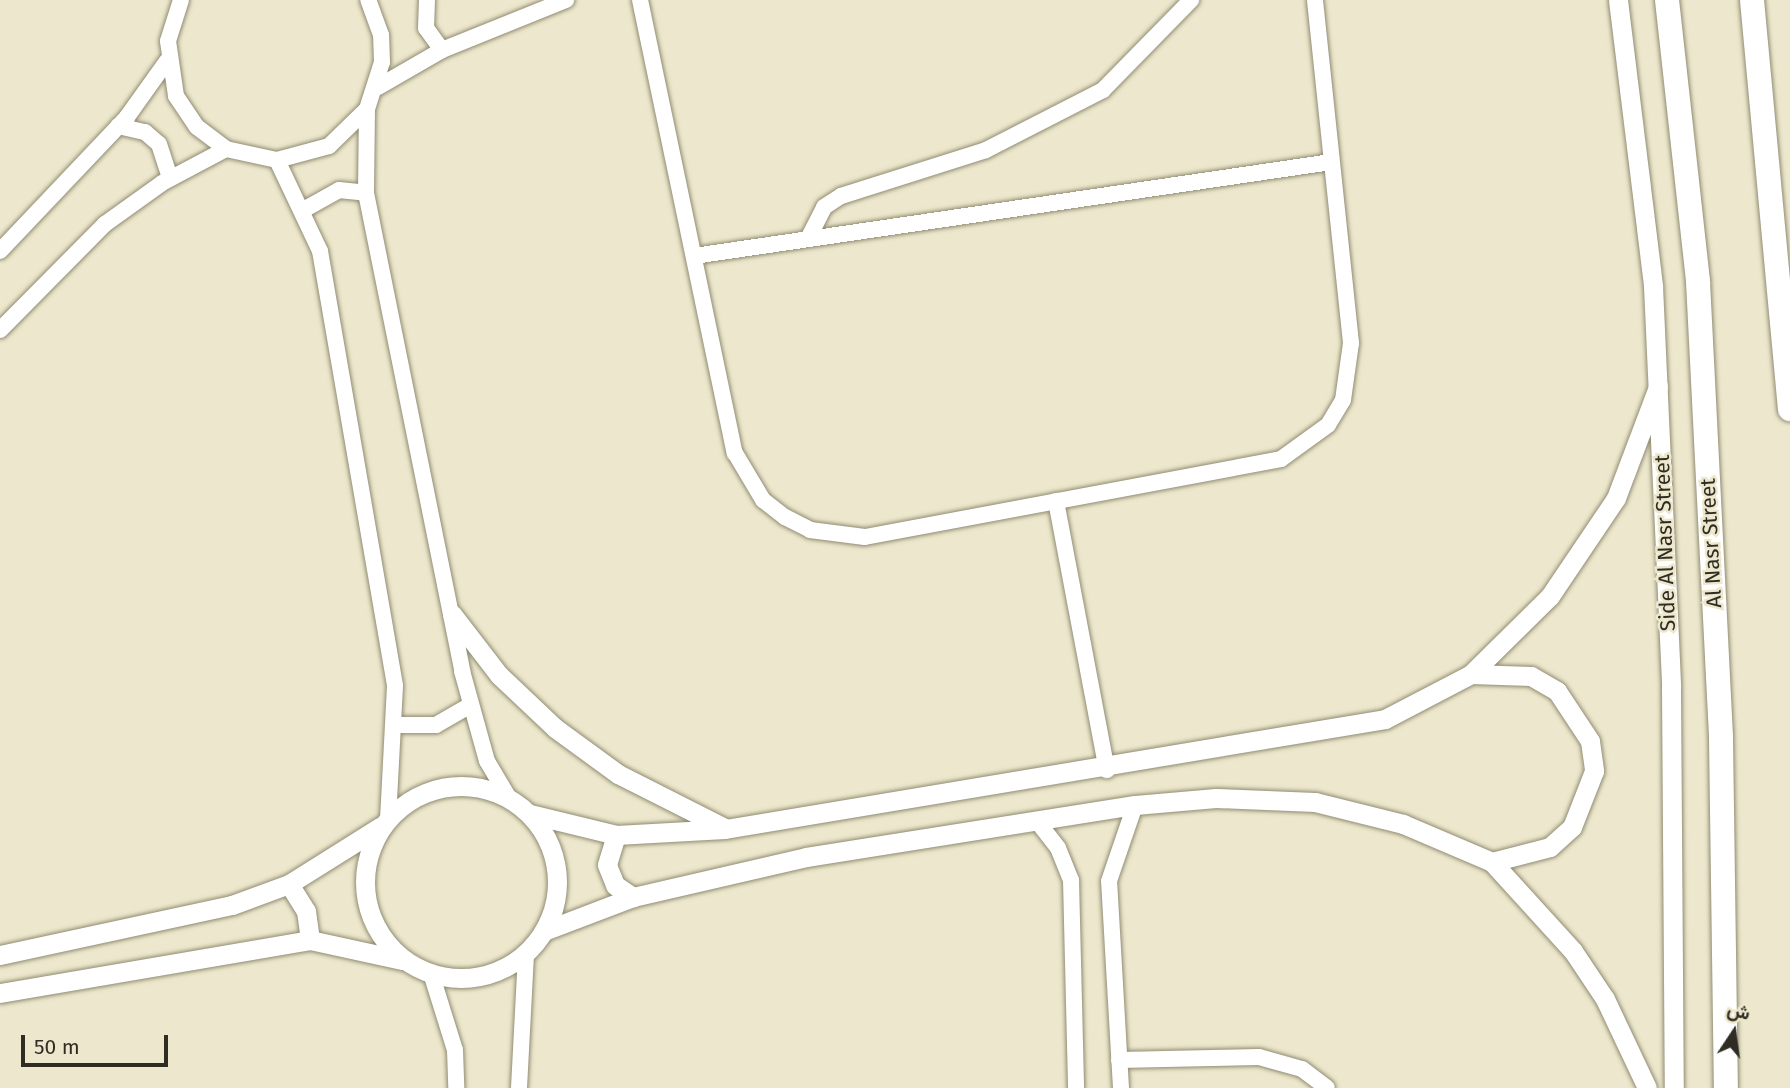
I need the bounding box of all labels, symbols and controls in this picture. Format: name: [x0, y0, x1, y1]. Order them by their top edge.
street label: Side Al Nasr Street: [1649, 454, 1681, 632]
street label: Al Nasr Street: [1695, 478, 1727, 608]
north arrow: [1699, 997, 1769, 1067]
text: ش: [1725, 997, 1753, 1025]
scale bar: [24, 1021, 172, 1066]
text: 50 m: [34, 1034, 80, 1060]

